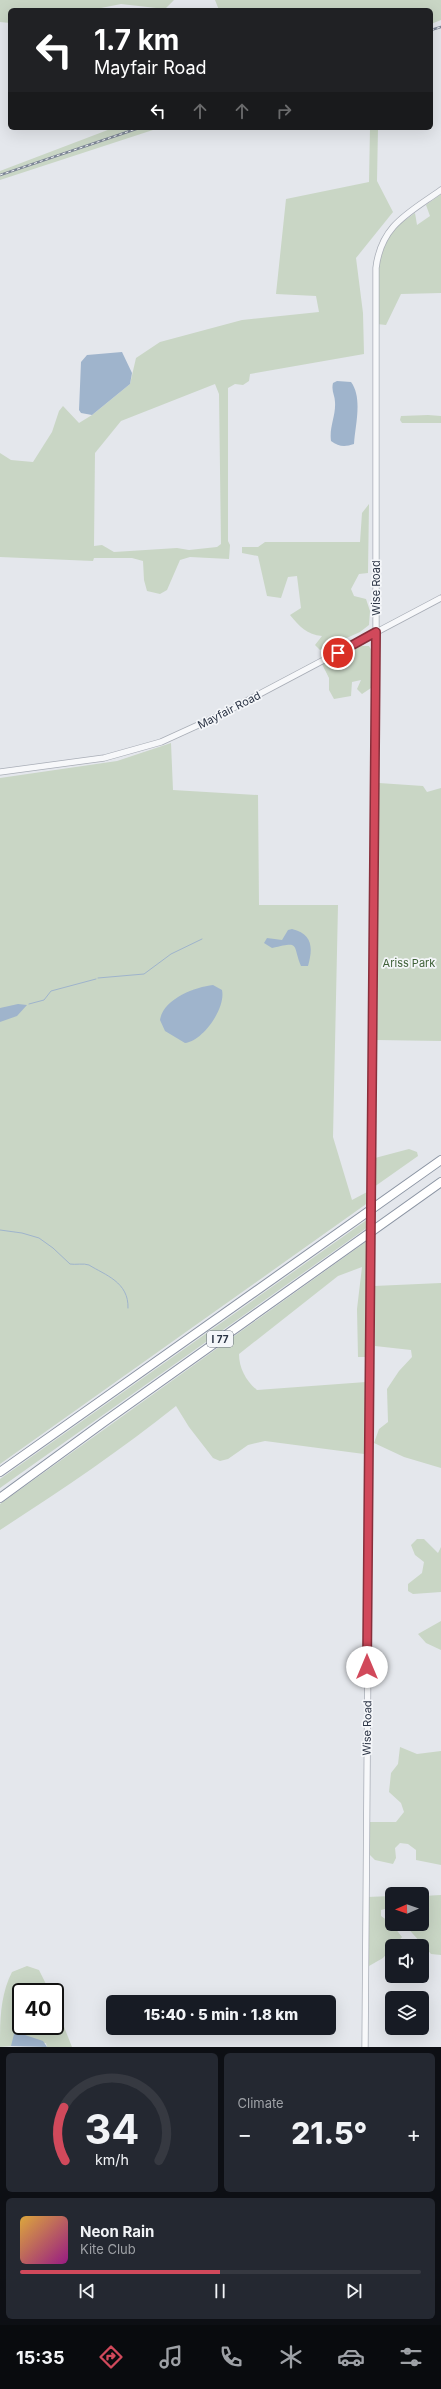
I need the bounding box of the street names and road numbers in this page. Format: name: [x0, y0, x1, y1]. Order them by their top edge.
street label: Wise Road: [369, 560, 383, 616]
street label: Mayfair Road: [195, 688, 263, 732]
road number: I 77: [207, 1331, 233, 1347]
street label: Wise Road: [360, 1700, 374, 1756]

